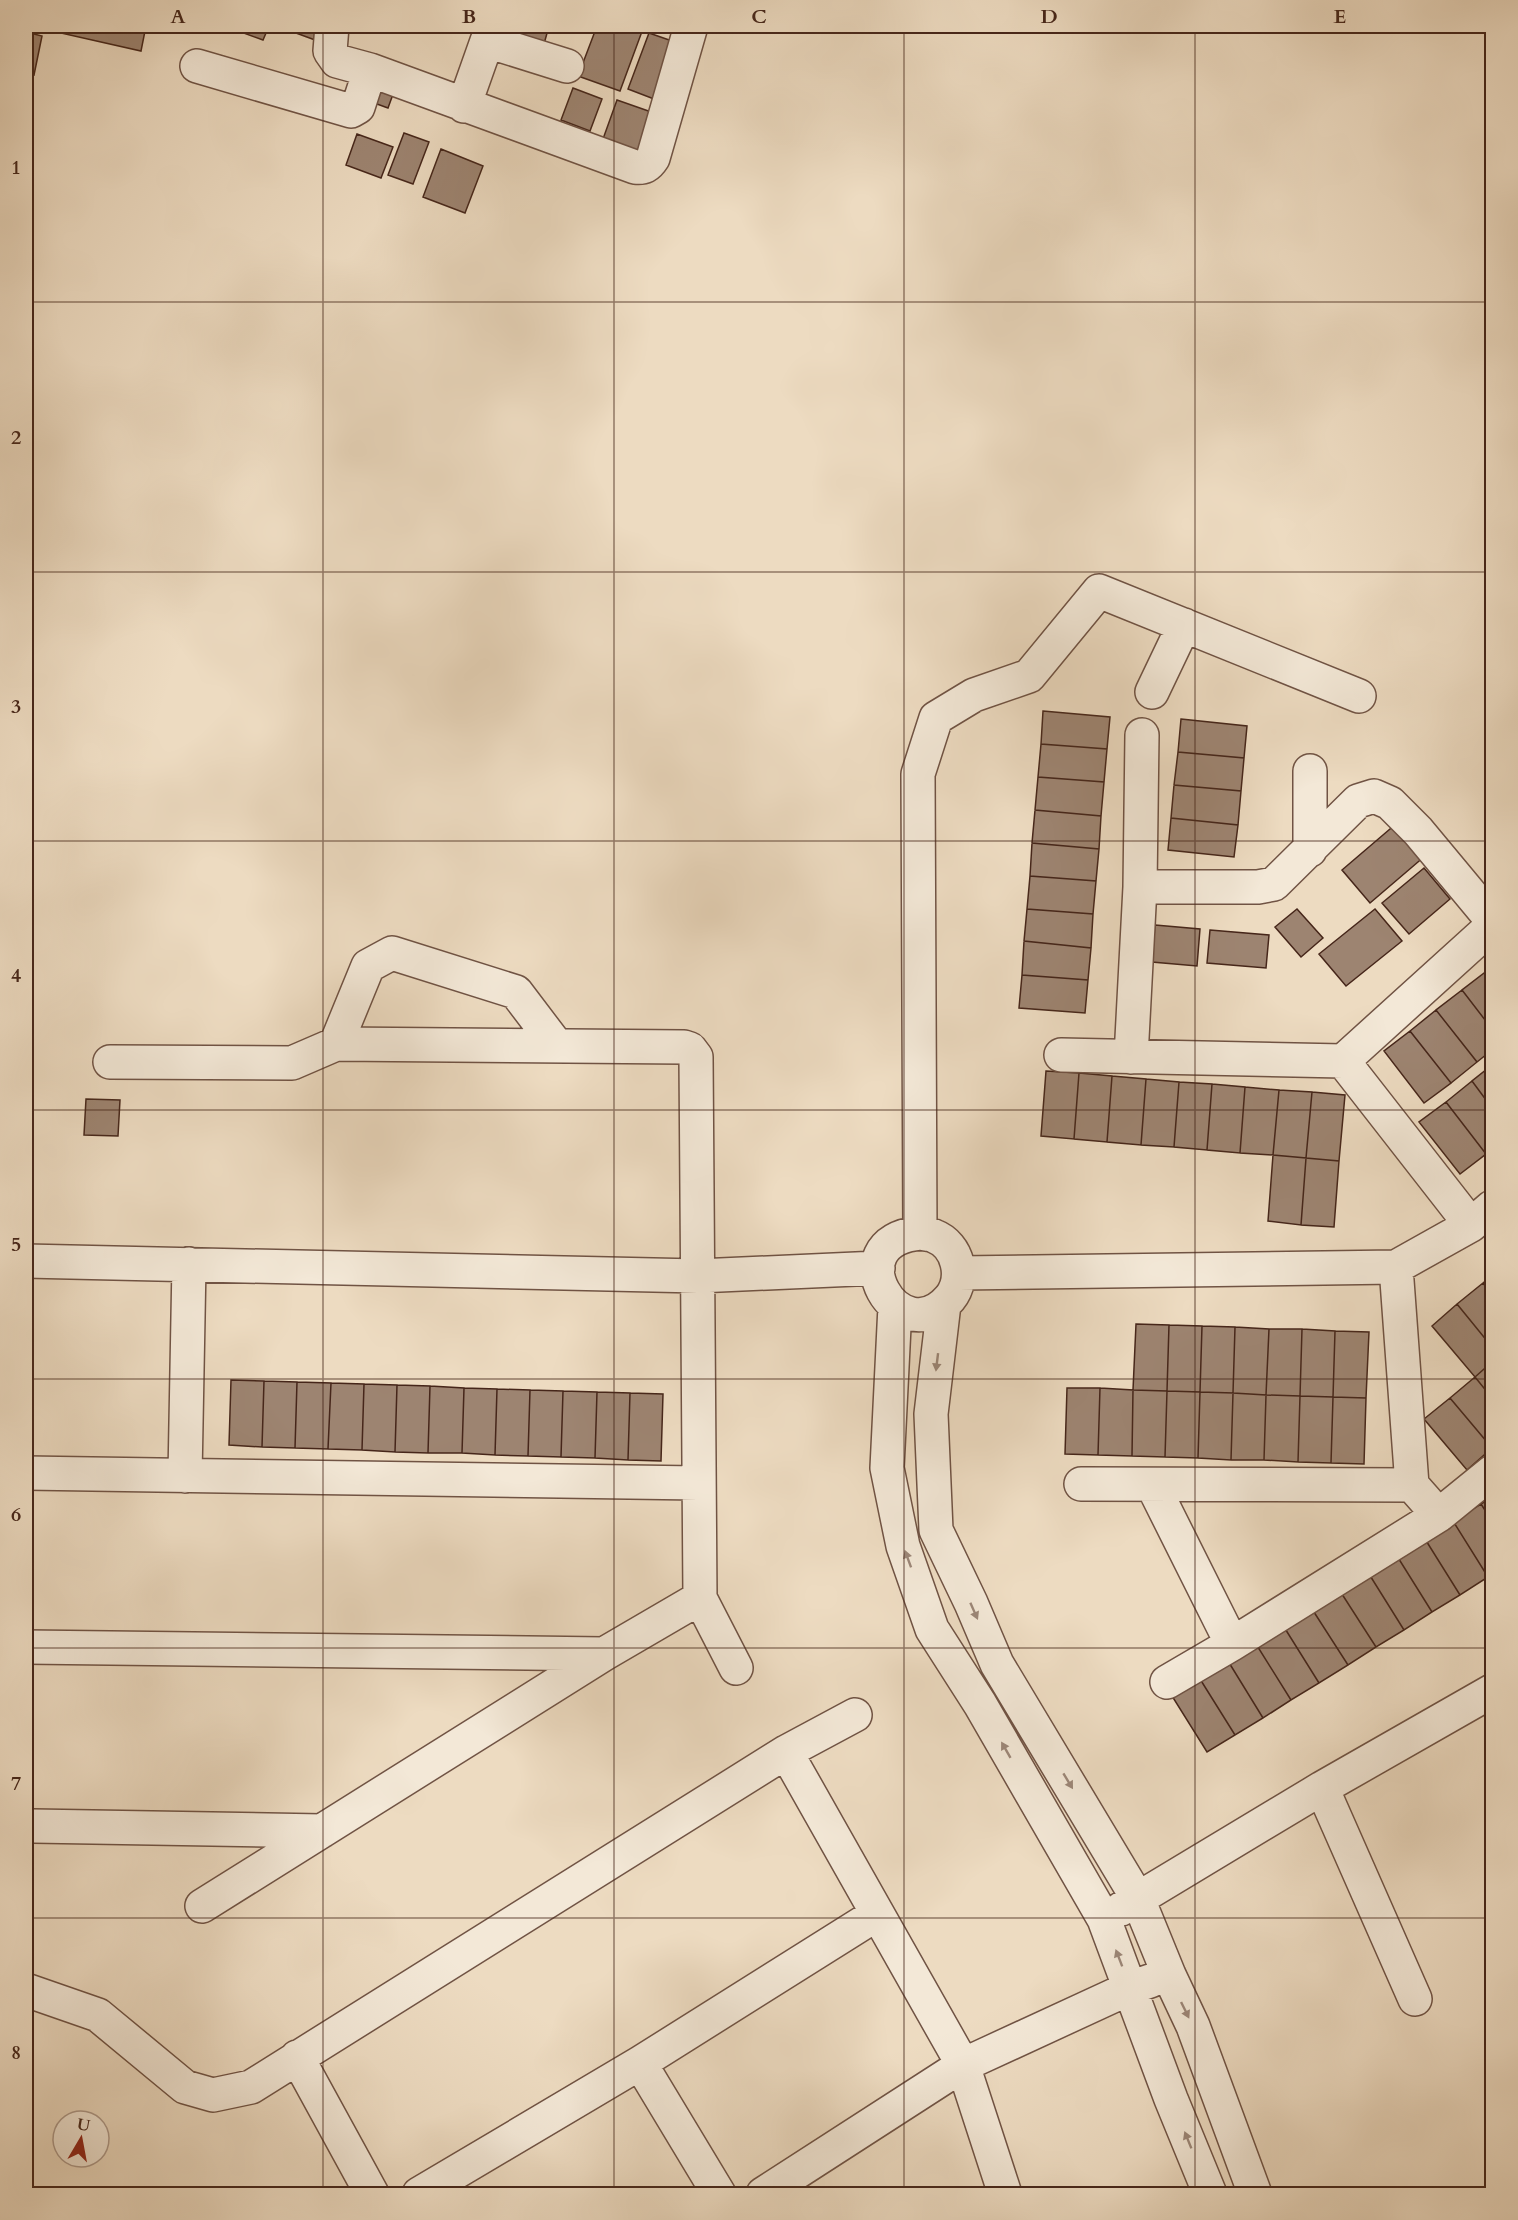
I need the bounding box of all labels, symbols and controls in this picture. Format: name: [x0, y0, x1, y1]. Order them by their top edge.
text: A: [170, 3, 186, 30]
text: B: [462, 3, 476, 30]
text: C: [751, 3, 767, 30]
text: D: [1040, 3, 1058, 30]
text: E: [1334, 3, 1346, 30]
text: 1: [11, 154, 21, 181]
text: 2: [11, 424, 21, 451]
text: 3: [11, 693, 21, 720]
text: 4: [11, 962, 21, 989]
text: 5: [11, 1231, 21, 1258]
one-way arrow: [932, 1352, 942, 1371]
text: 6: [11, 1501, 21, 1528]
one-way arrow: [902, 1550, 912, 1568]
one-way arrow: [969, 1602, 979, 1620]
one-way arrow: [1001, 1741, 1011, 1758]
text: 7: [11, 1770, 21, 1797]
one-way arrow: [1062, 1773, 1073, 1789]
one-way arrow: [1114, 1949, 1123, 1967]
one-way arrow: [1181, 2001, 1190, 2018]
text: 8: [11, 2039, 21, 2066]
north arrow: [51, 2109, 111, 2169]
text: U: [75, 2113, 92, 2137]
one-way arrow: [1183, 2131, 1193, 2149]

